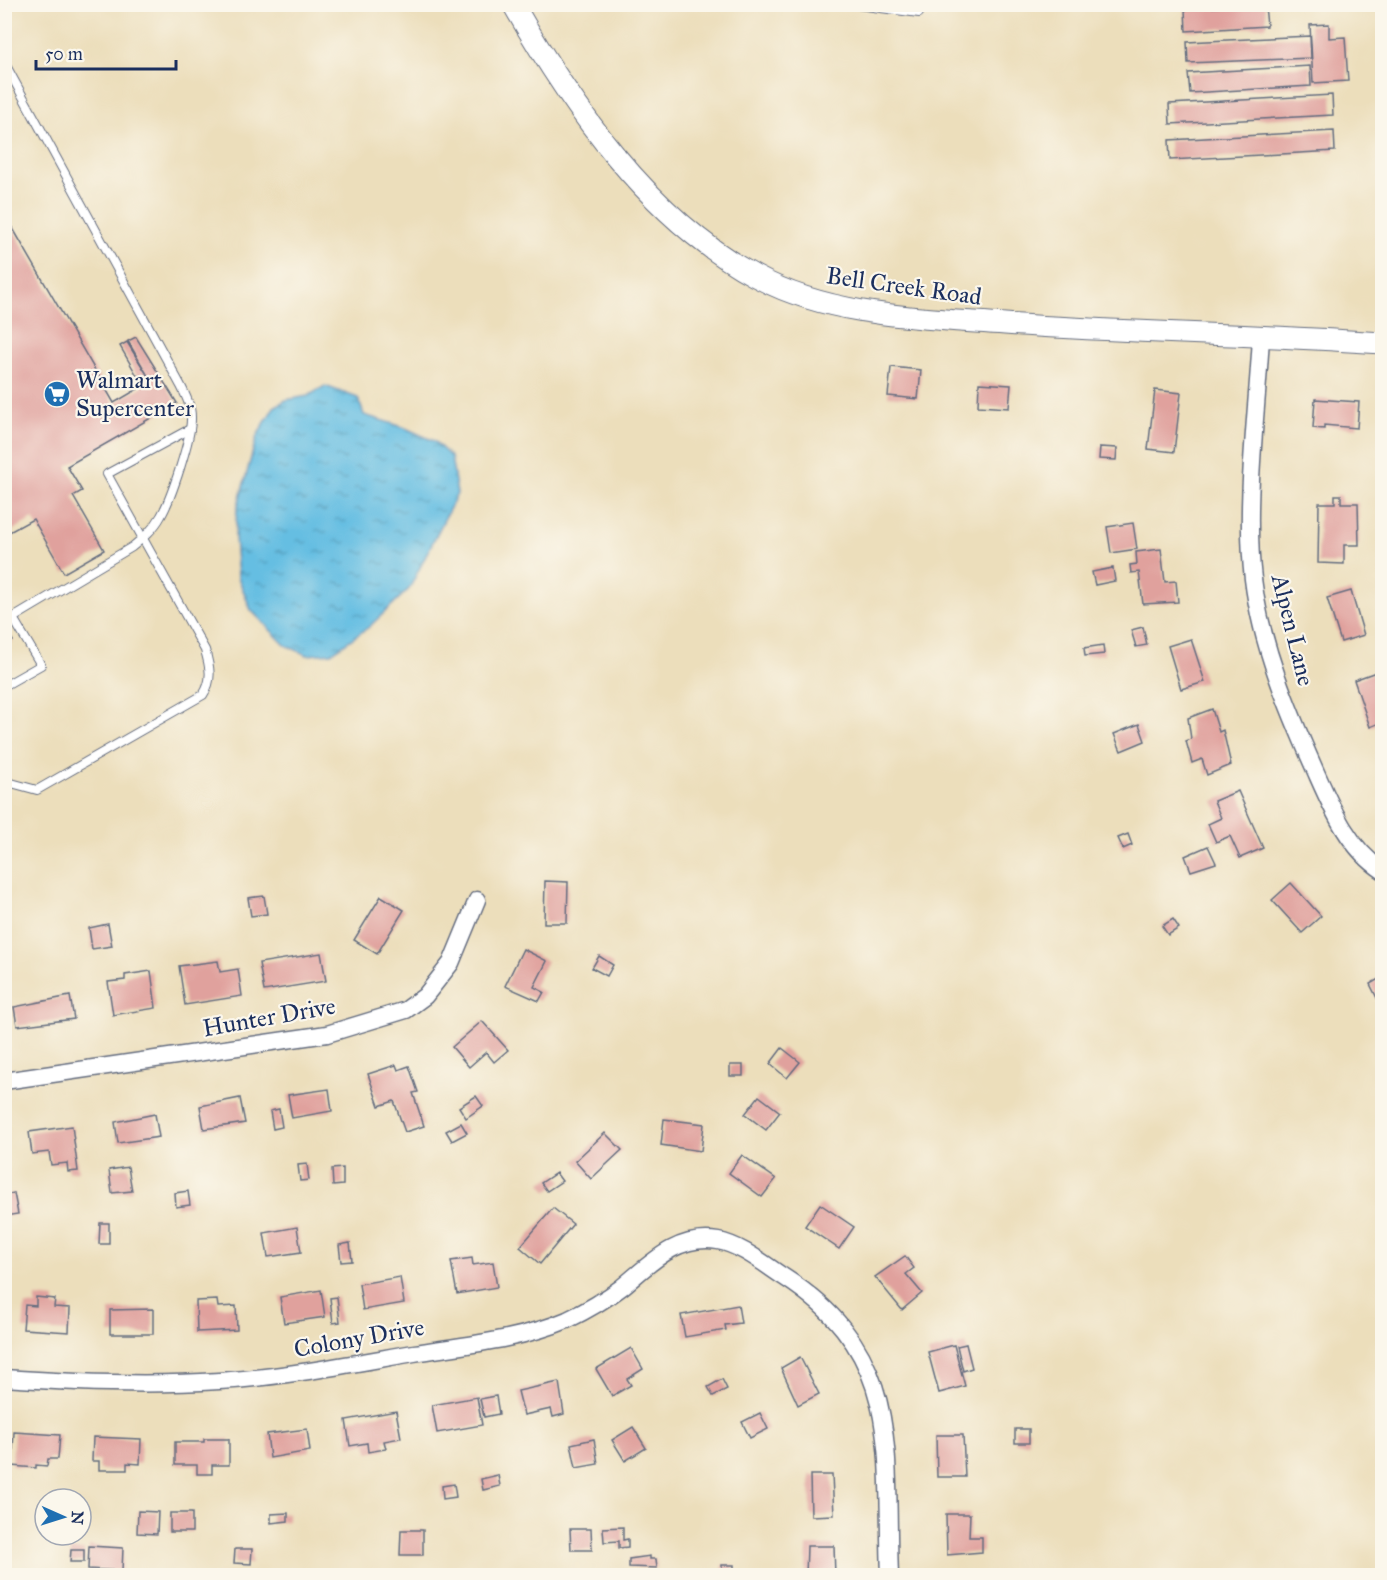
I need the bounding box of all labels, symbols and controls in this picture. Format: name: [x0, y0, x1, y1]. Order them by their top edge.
scale bar: [36, 33, 176, 71]
text: 50 m: [45, 43, 83, 65]
street label: Bell Creek Road: [824, 260, 984, 312]
place label: Walmart Supercenter: [76, 365, 194, 423]
supermarket icon: Walmart Supercenter: [42, 379, 72, 409]
street label: Alpen Lane: [1264, 570, 1321, 689]
street label: Hunter Drive: [200, 991, 338, 1043]
street label: Colony Drive: [292, 1312, 426, 1364]
north arrow: [33, 1487, 93, 1547]
text: N: [68, 1510, 87, 1525]

